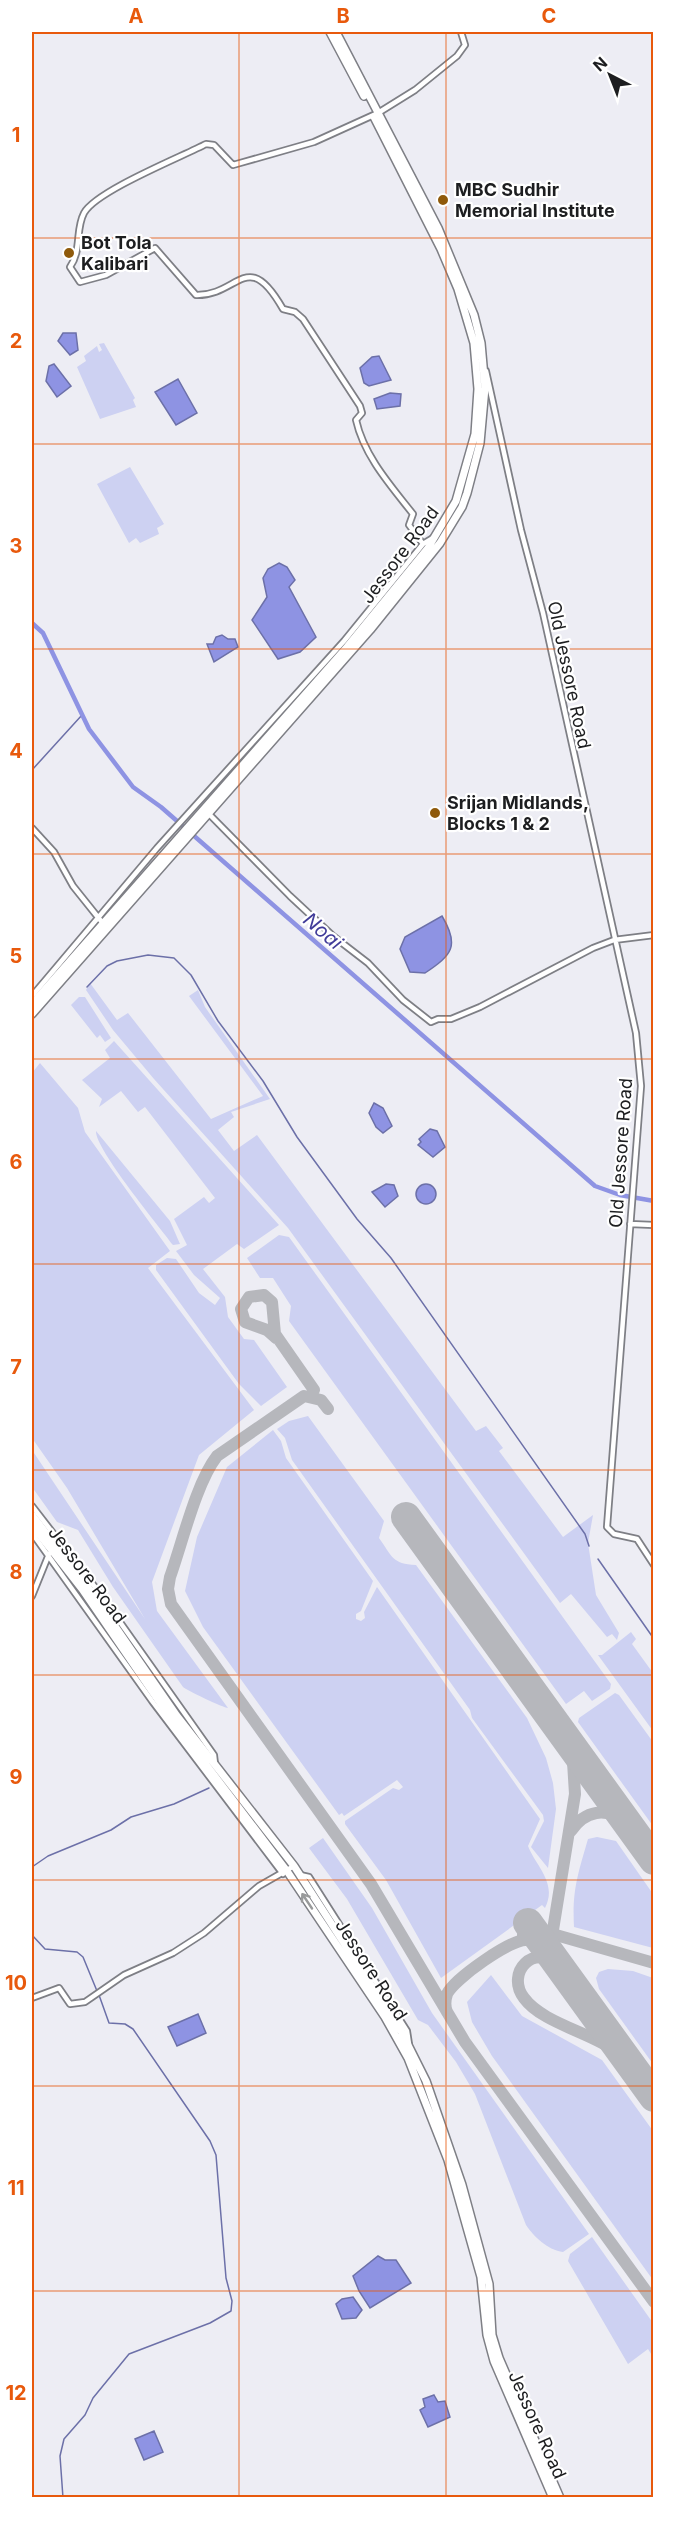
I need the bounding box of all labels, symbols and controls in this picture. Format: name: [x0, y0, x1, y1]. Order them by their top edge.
text: A: [129, 4, 144, 28]
text: B: [336, 4, 350, 28]
text: C: [542, 4, 556, 28]
north arrow: [580, 45, 640, 105]
text: N: [589, 52, 611, 75]
text: 1: [12, 123, 20, 147]
place label: MBC Sudhir Memorial Institute: [455, 179, 615, 221]
marker: MBC Sudhir Memorial Institute: [436, 193, 450, 207]
place label: Bot Tola Kalibari: [81, 232, 152, 274]
marker: Bot Tola Kalibari: [62, 246, 76, 260]
text: 2: [10, 329, 22, 353]
street label: Jessore Road: [356, 502, 443, 607]
text: 3: [10, 534, 22, 558]
street label: Old Jessore Road: [544, 599, 595, 751]
text: 4: [9, 739, 23, 763]
place label: Srijan Midlands, Blocks 1 & 2: [447, 792, 589, 834]
marker: Srijan Midlands, Blocks 1 & 2: [428, 806, 442, 820]
water label: Noai: [298, 907, 348, 955]
text: 5: [10, 944, 22, 968]
street label: Old Jessore Road: [605, 1077, 636, 1229]
text: 6: [10, 1150, 23, 1174]
text: 7: [10, 1355, 22, 1379]
street label: Jessore Road: [44, 1522, 131, 1627]
text: 8: [9, 1560, 23, 1584]
text: 9: [10, 1765, 23, 1789]
one-way arrow: [301, 1893, 313, 1909]
street label: Jessore Road: [331, 1915, 412, 2024]
text: 10: [5, 1971, 27, 1995]
text: 11: [7, 2176, 25, 2200]
street label: Jessore Road: [504, 2368, 571, 2482]
text: 12: [5, 2381, 27, 2405]

